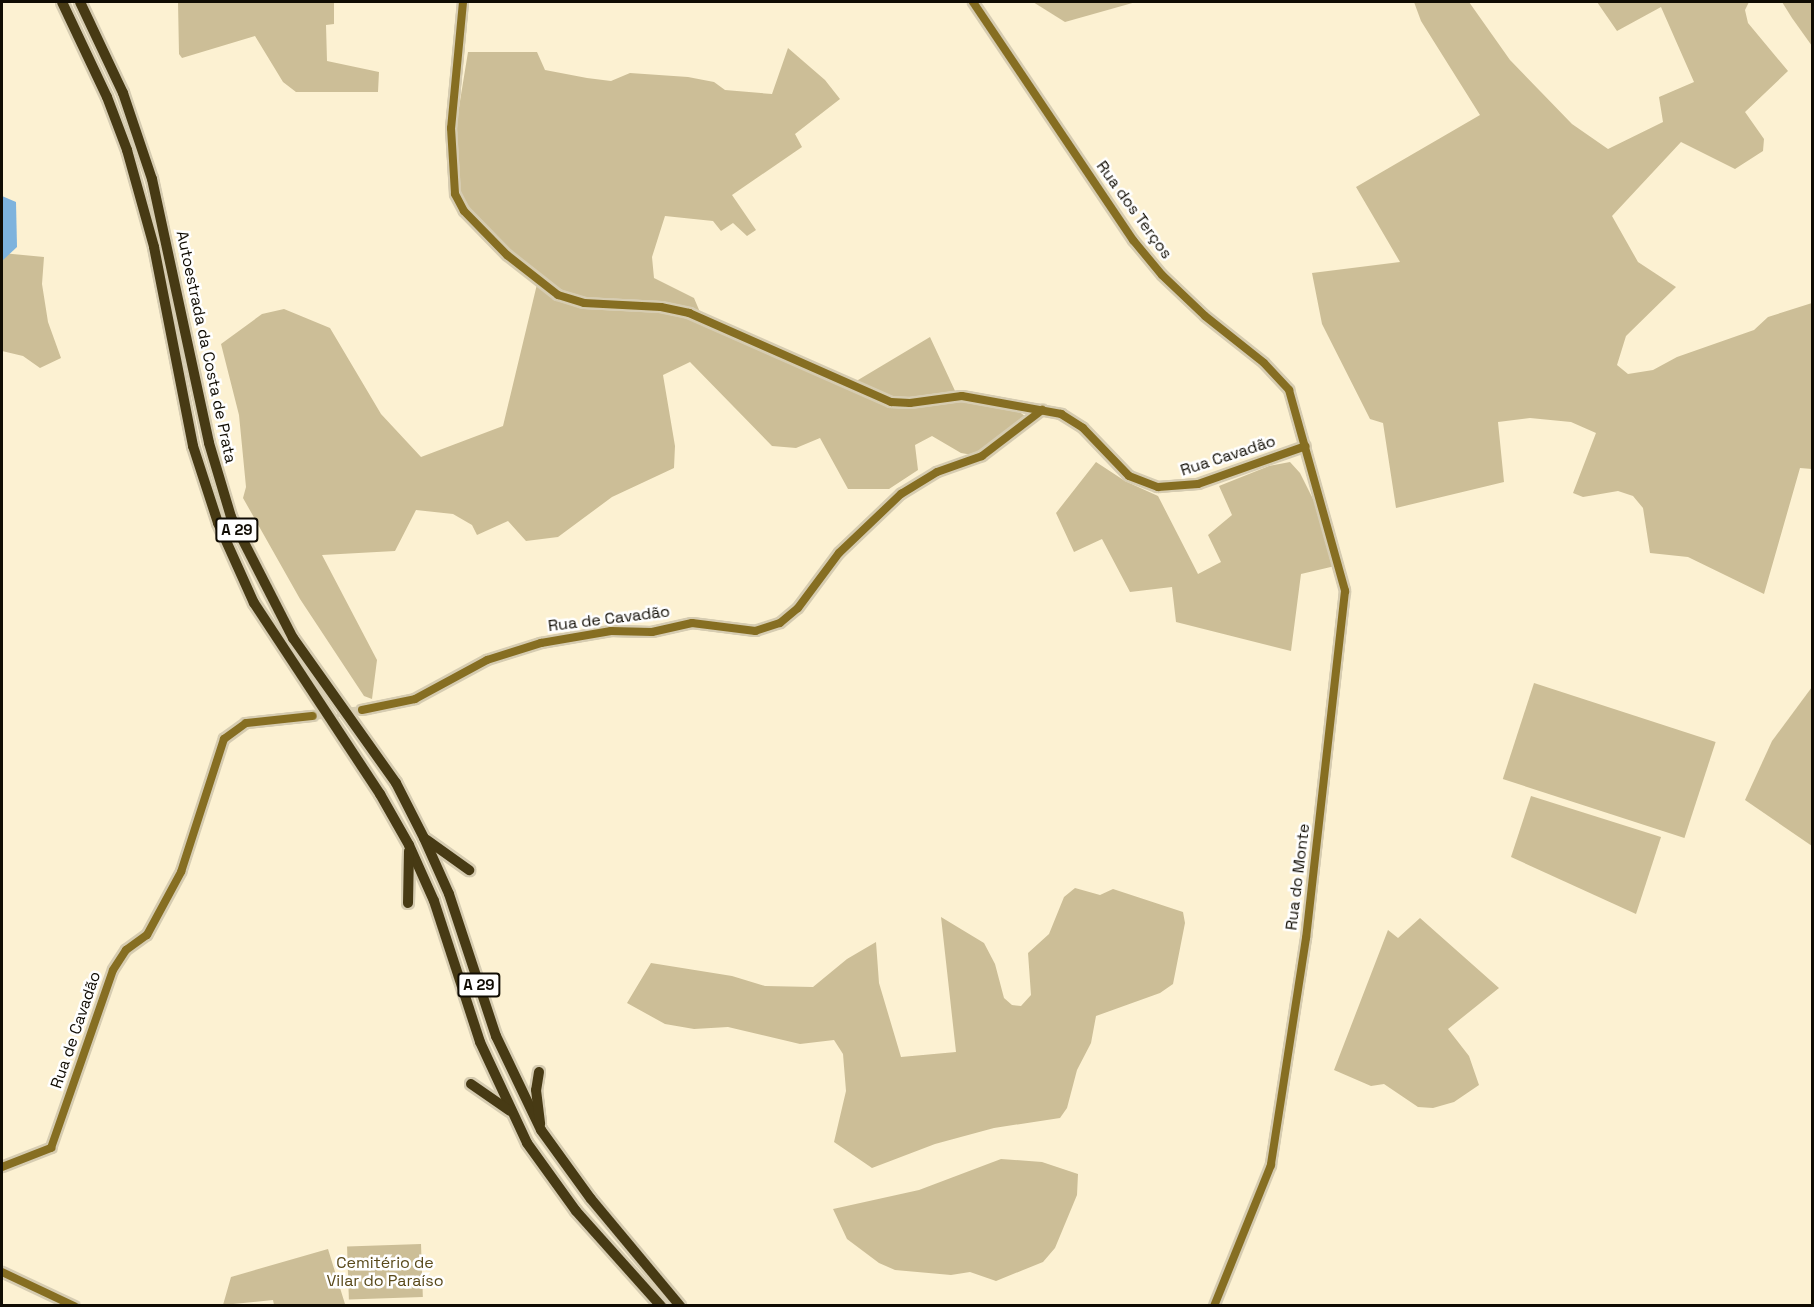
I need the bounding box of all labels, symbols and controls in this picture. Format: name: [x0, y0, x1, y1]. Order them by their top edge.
street label: Rua dos Terços: [1092, 157, 1176, 263]
street label: Autoestrada da Costa de Prata: [172, 229, 240, 465]
street label: Rua Cavadão: [1178, 432, 1278, 480]
road number: A 29: [214, 518, 260, 542]
street label: Rua de Cavadão: [547, 602, 671, 636]
street label: Rua do Monte: [1282, 823, 1314, 931]
street label: Rua de Cavadão: [47, 969, 105, 1091]
road number: A 29: [456, 973, 502, 997]
park label: Cemitério de Vilar do Paraíso: [326, 1253, 444, 1291]

